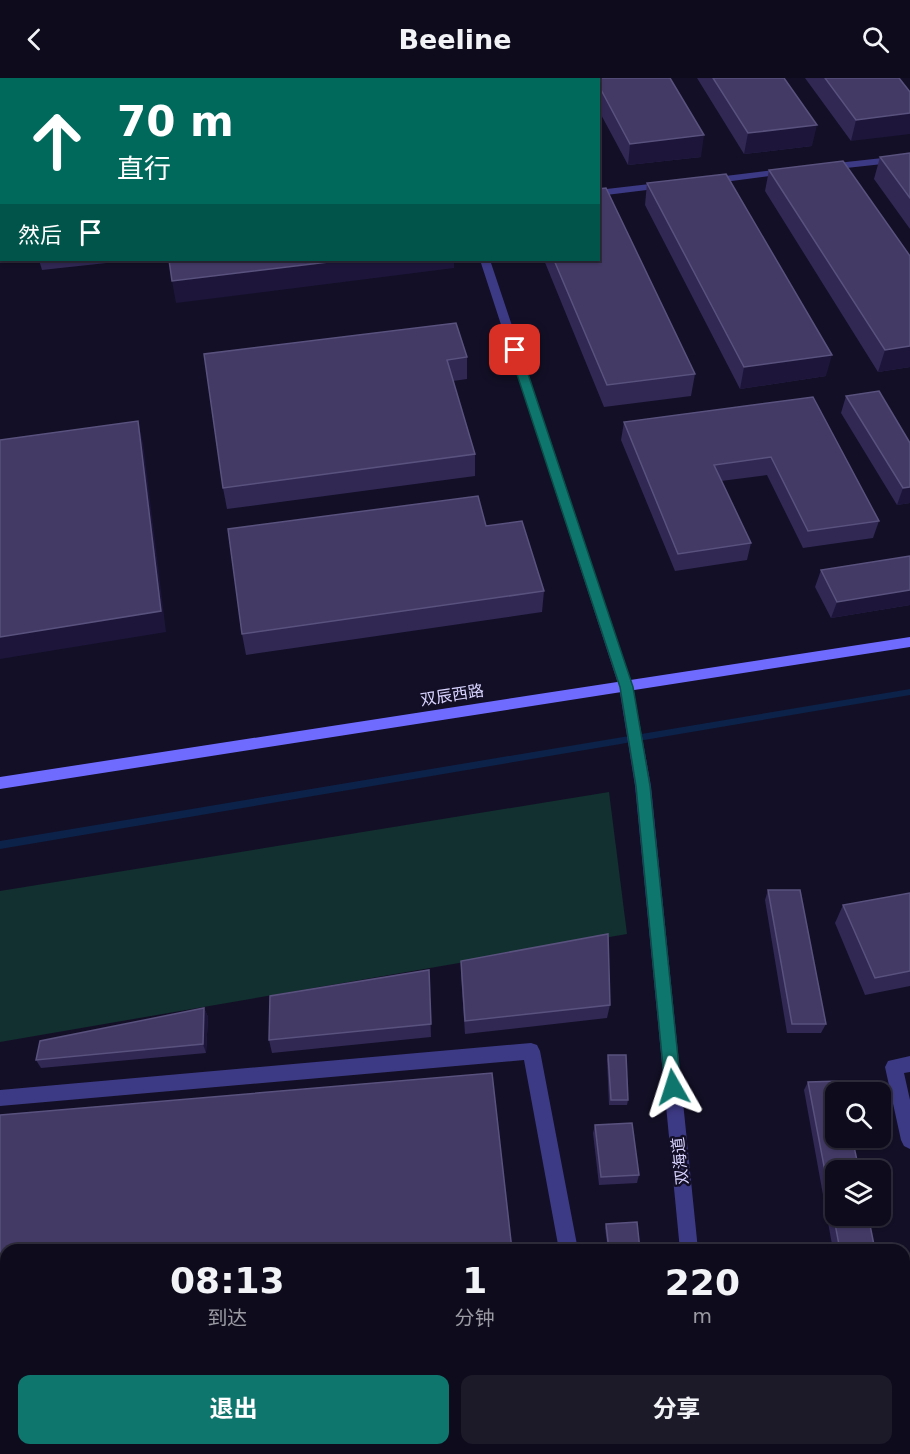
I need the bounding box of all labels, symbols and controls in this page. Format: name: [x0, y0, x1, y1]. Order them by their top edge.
icon: back: [18, 23, 51, 56]
icon: search: [859, 23, 892, 56]
text: Beeline: [398, 24, 512, 55]
text: 70 m: [117, 97, 234, 146]
icon: ahead: [18, 102, 96, 180]
text: 直行: [117, 153, 171, 184]
icon: arrive: [74, 216, 107, 249]
text: 然后: [18, 223, 62, 248]
pin: [489, 324, 540, 375]
icon: arrive: [498, 333, 531, 366]
street label: 双辰西路: [419, 681, 485, 709]
position arrow: [641, 1055, 705, 1119]
map controls: [825, 1082, 891, 1226]
button: search: [825, 1082, 891, 1148]
street label: 双海道: [668, 1136, 692, 1186]
button: layers: [825, 1160, 891, 1226]
text: 08:13: [170, 1260, 285, 1301]
text: 1: [462, 1260, 487, 1301]
text: 220: [665, 1262, 740, 1303]
text: m: [693, 1304, 712, 1328]
text: 到达: [207, 1306, 247, 1330]
text: 分钟: [455, 1306, 495, 1330]
button: 退出: [18, 1375, 449, 1444]
button: 分享: [461, 1375, 892, 1444]

